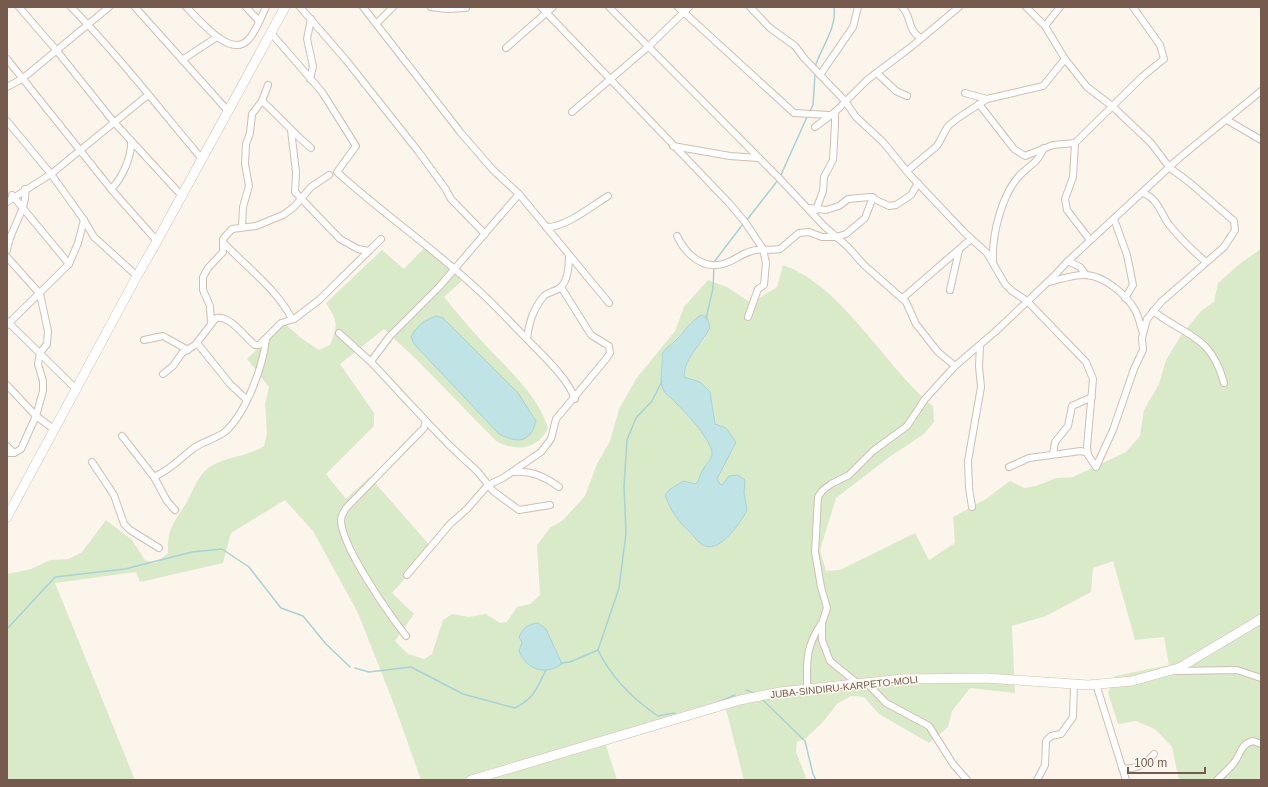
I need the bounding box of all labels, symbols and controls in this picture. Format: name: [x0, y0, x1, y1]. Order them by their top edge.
street label: JUBA-SINDIRU-KARPETO-MOLI: [769, 674, 919, 700]
scale bar: [1128, 749, 1205, 775]
text: 100 m: [1134, 756, 1167, 770]

